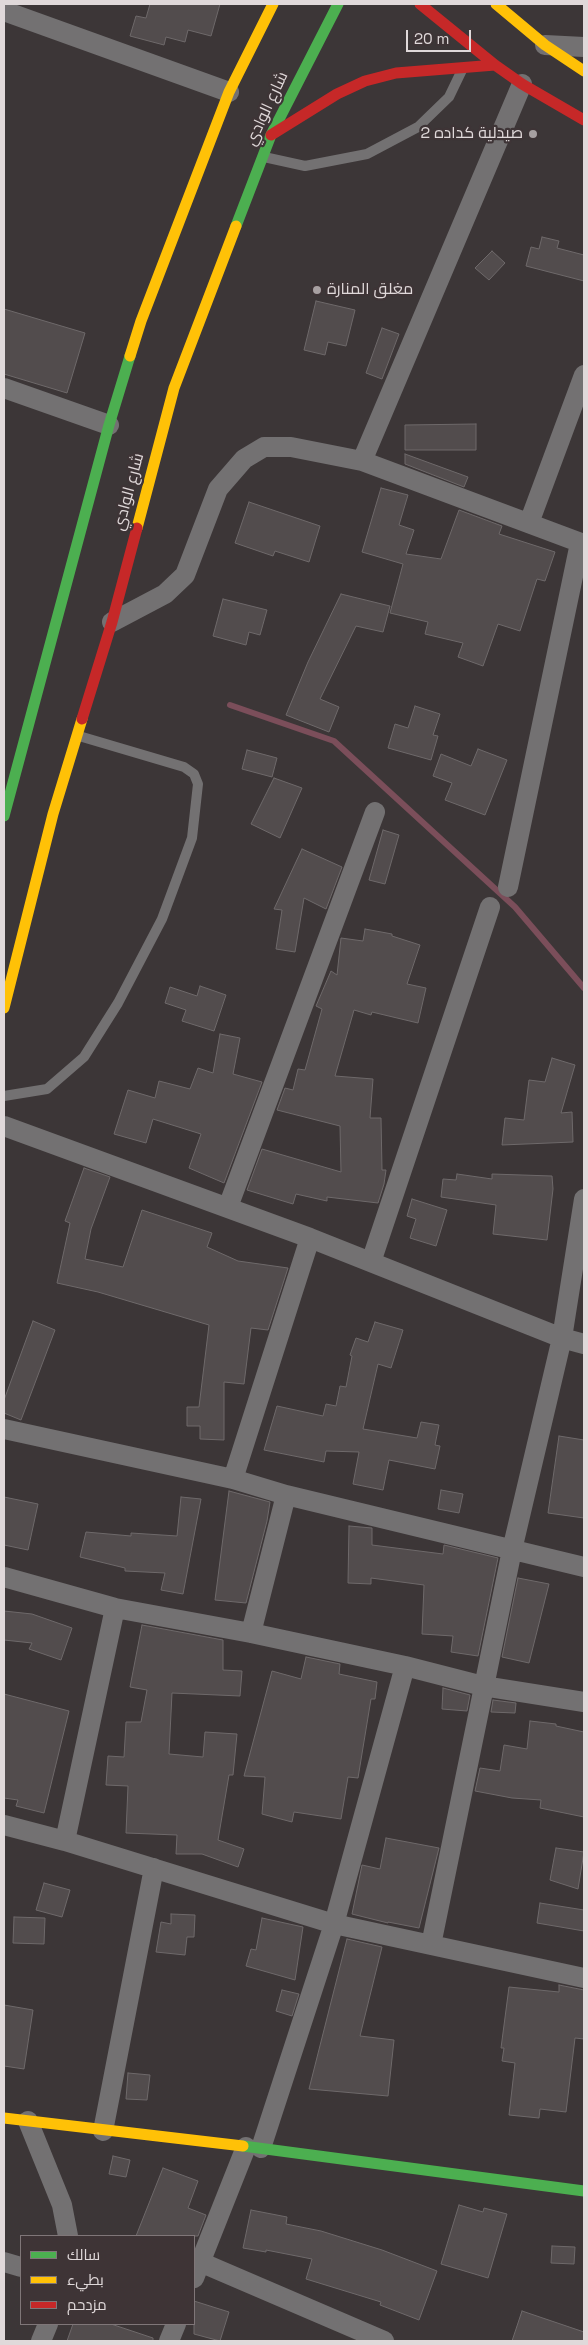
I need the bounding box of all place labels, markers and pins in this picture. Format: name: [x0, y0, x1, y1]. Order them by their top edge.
place label: صيدلية كداده 2: [420, 124, 523, 144]
marker: صيدلية كداده 2: [527, 128, 539, 140]
place label: مغلق المنارة: [327, 280, 413, 300]
marker: مغلق المنارة: [311, 284, 323, 296]

